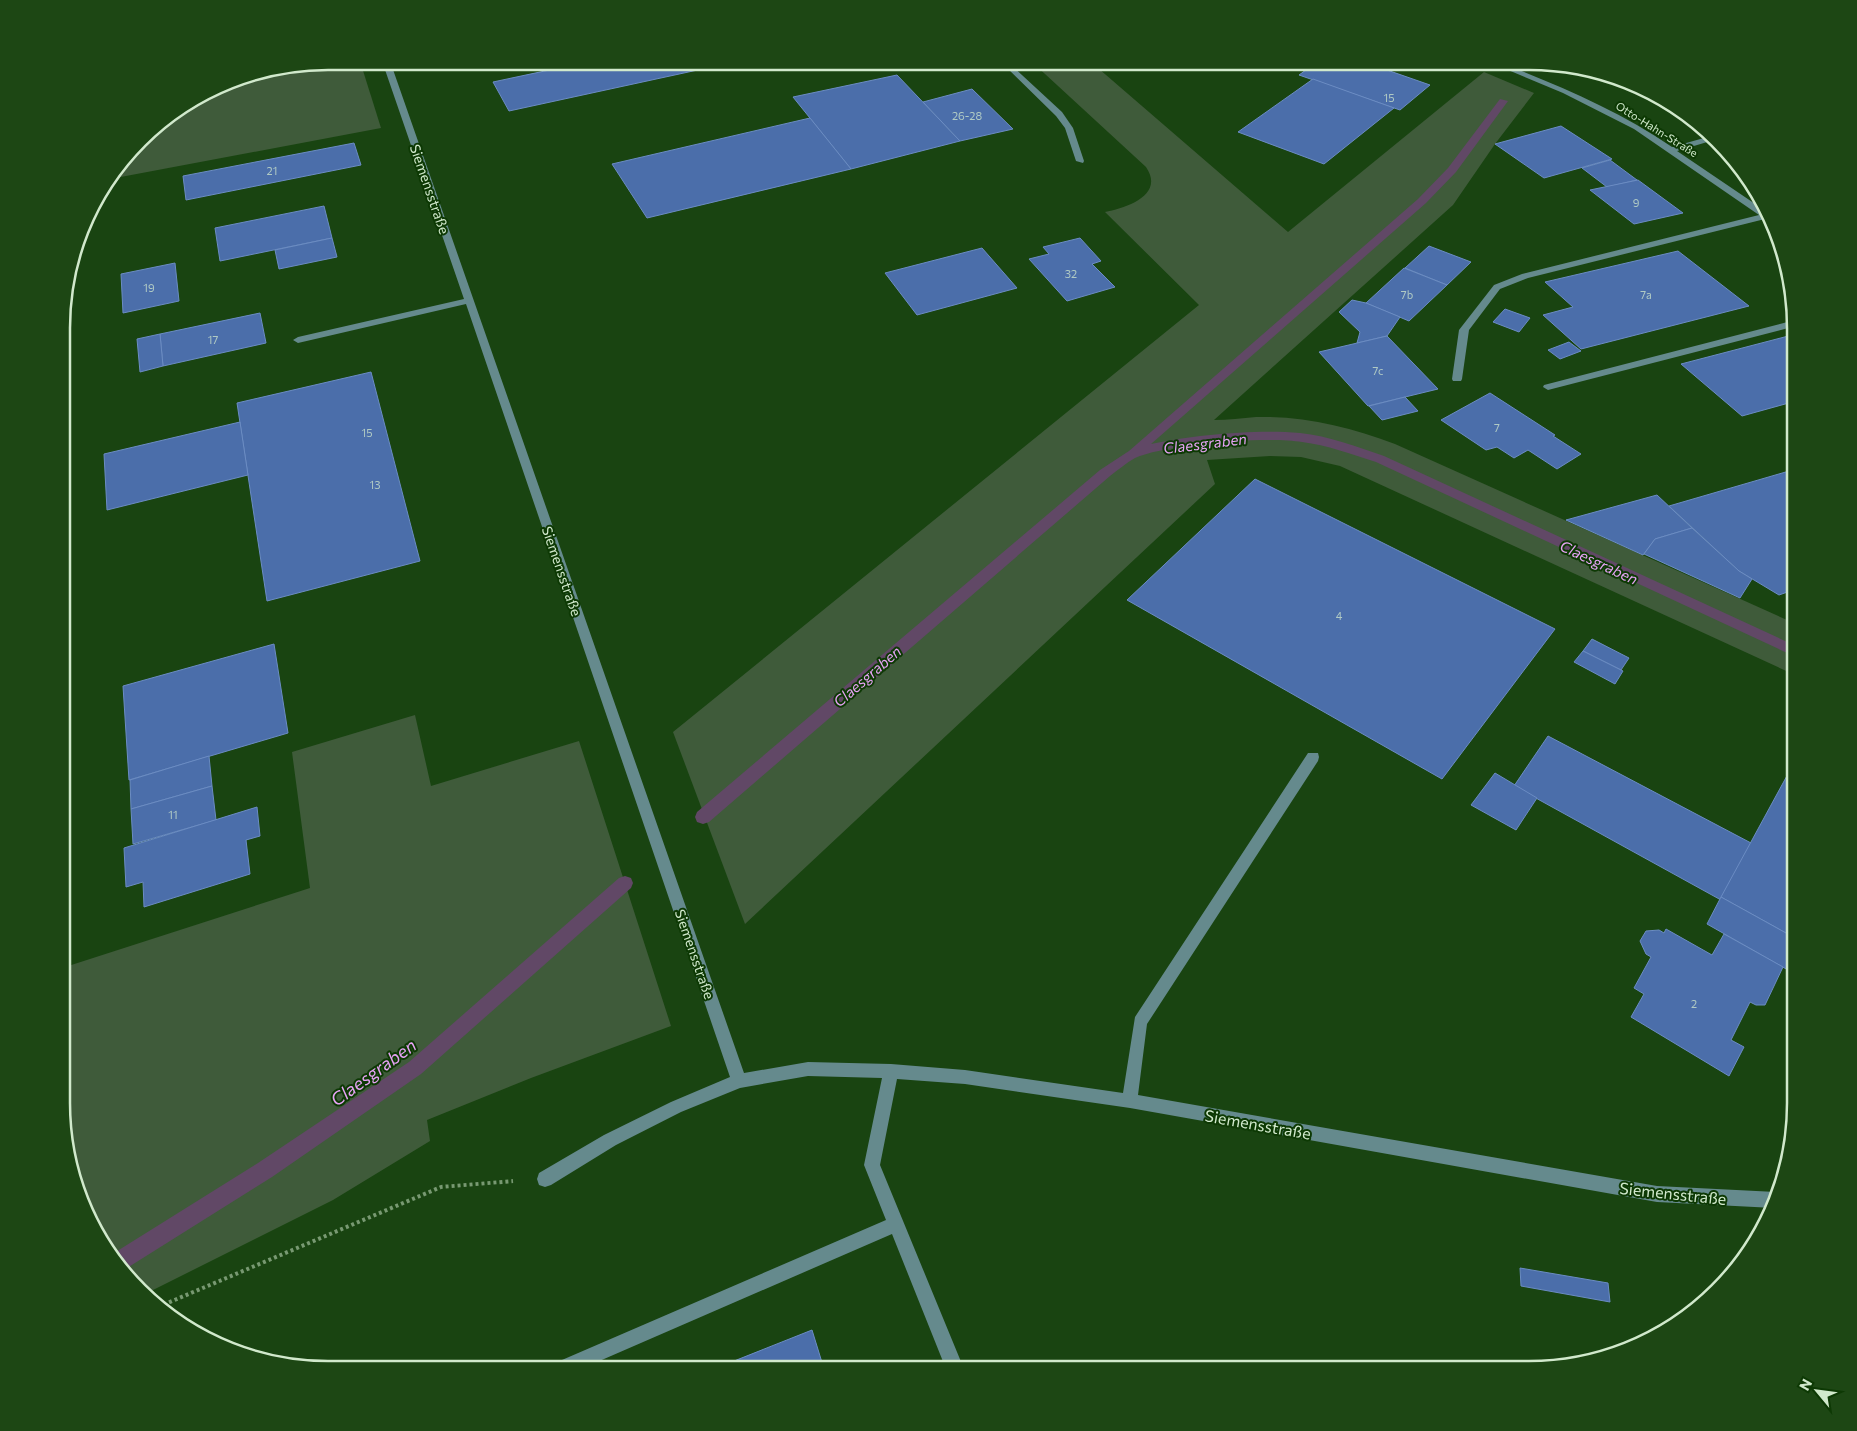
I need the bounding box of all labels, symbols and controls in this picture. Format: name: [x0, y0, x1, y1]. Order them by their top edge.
house number: 15: [1383, 91, 1395, 104]
street label: Otto-Hahn-Straße: [1614, 99, 1700, 159]
house number: 26-28: [952, 109, 982, 122]
street label: Siemensstraße: [407, 142, 453, 236]
house number: 21: [267, 164, 277, 177]
house number: 9: [1633, 196, 1640, 209]
house number: 32: [1065, 267, 1077, 280]
house number: 19: [143, 281, 155, 294]
house number: 7b: [1401, 288, 1413, 301]
house number: 7a: [1640, 288, 1652, 301]
house number: 17: [208, 333, 218, 346]
house number: 7c: [1373, 364, 1383, 377]
house number: 7: [1494, 421, 1500, 434]
house number: 15: [361, 426, 373, 439]
water label: Claesgraben: [1162, 429, 1248, 457]
house number: 13: [370, 478, 380, 491]
street label: Siemensstraße: [539, 524, 585, 618]
water label: Claesgraben: [1557, 536, 1641, 588]
house number: 4: [1336, 609, 1343, 622]
water label: Claesgraben: [829, 642, 905, 710]
house number: 11: [168, 808, 178, 821]
street label: Siemensstraße: [672, 907, 718, 1001]
house number: 2: [1691, 997, 1697, 1010]
water label: Claesgraben: [326, 1034, 420, 1110]
street label: Siemensstraße: [1204, 1105, 1312, 1143]
street label: Siemensstraße: [1619, 1178, 1727, 1208]
north arrow: [1792, 1366, 1842, 1416]
text: N: [1795, 1376, 1815, 1393]

